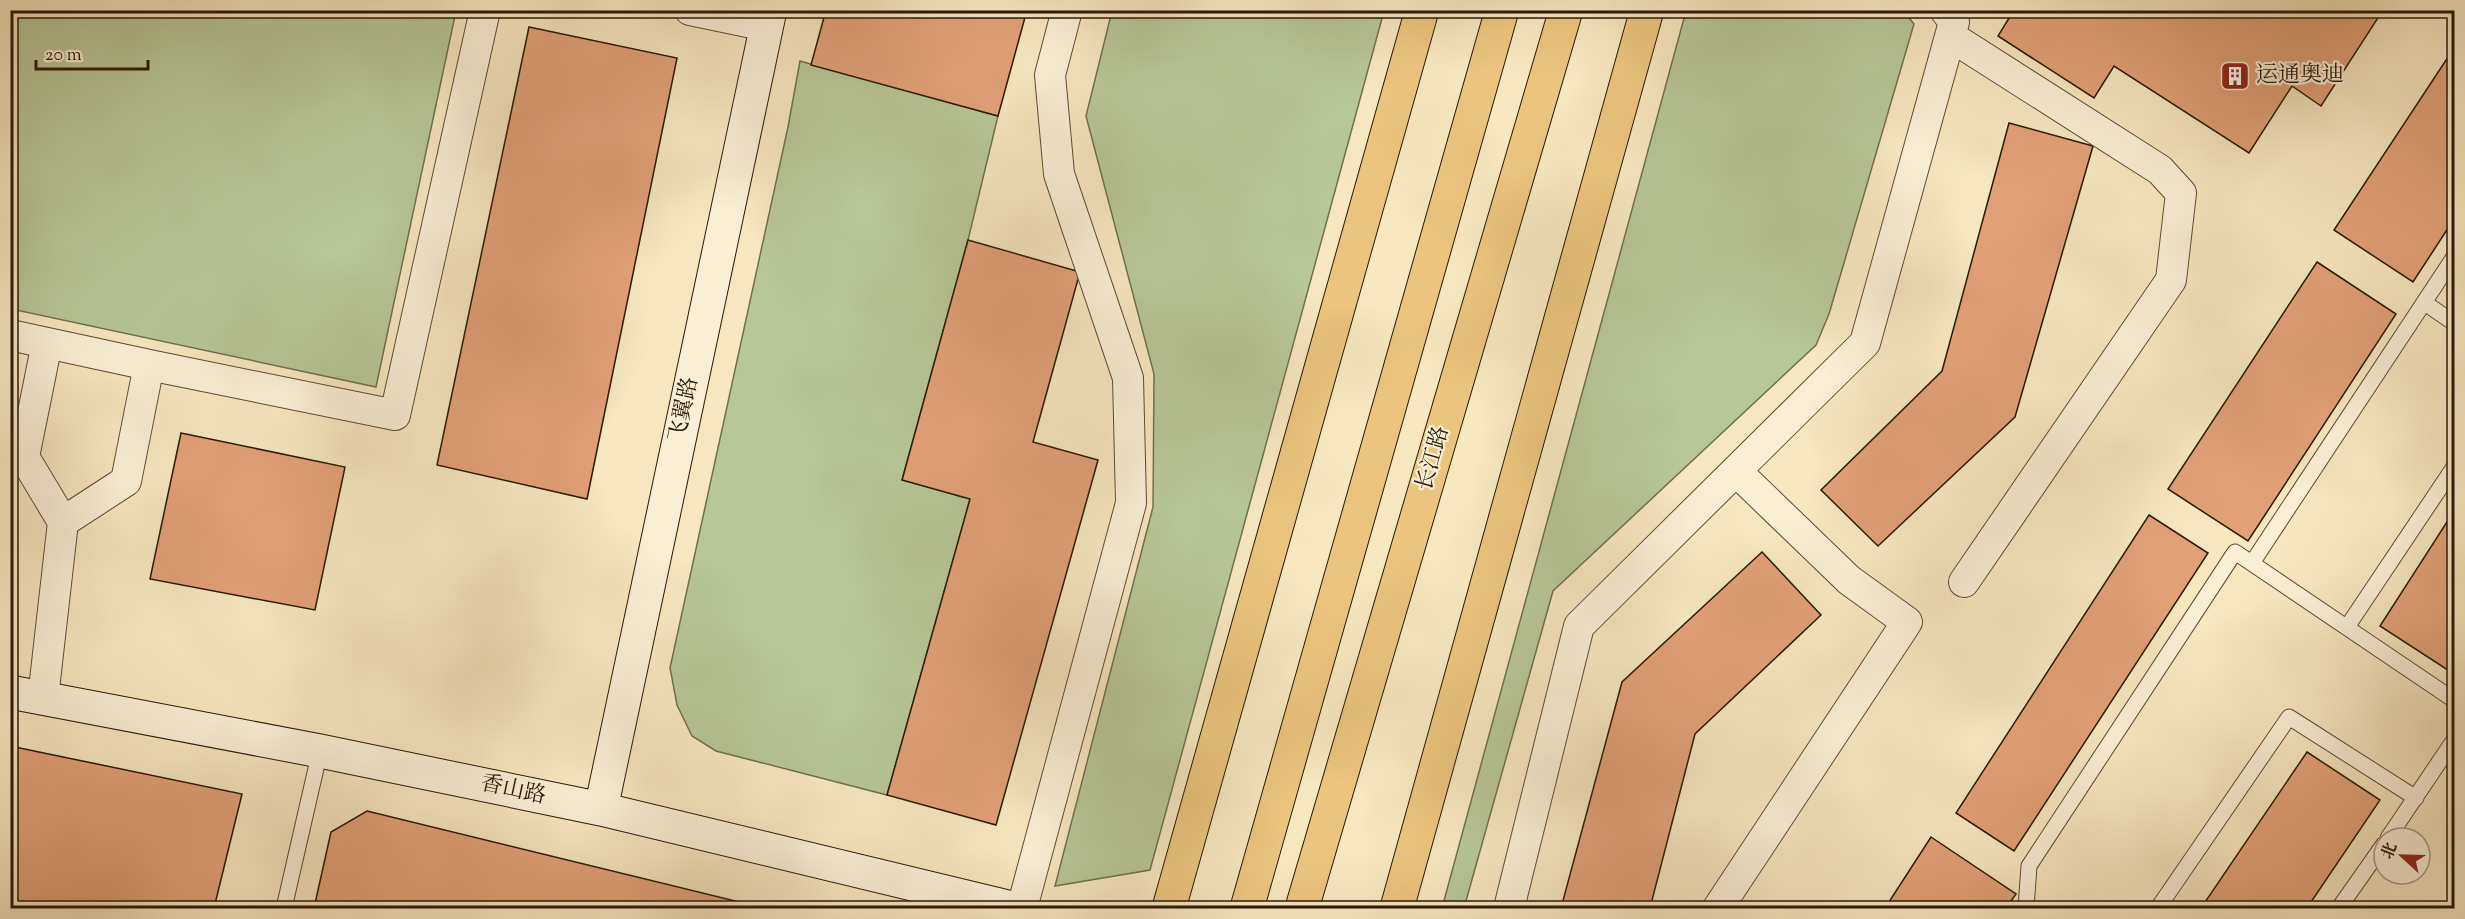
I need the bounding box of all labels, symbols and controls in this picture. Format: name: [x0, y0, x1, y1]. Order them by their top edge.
scale bar: [36, 33, 148, 71]
text: 20 m: [45, 43, 82, 69]
building icon: 运通奥迪: [2219, 60, 2251, 92]
place label: 运通奥迪: [2256, 60, 2344, 92]
street label: 飞翼路: [662, 374, 708, 446]
street label: 长江路: [1410, 423, 1458, 495]
street label: 香山路: [477, 768, 549, 814]
north arrow: [2372, 826, 2432, 886]
text: 北: [2377, 840, 2404, 863]

